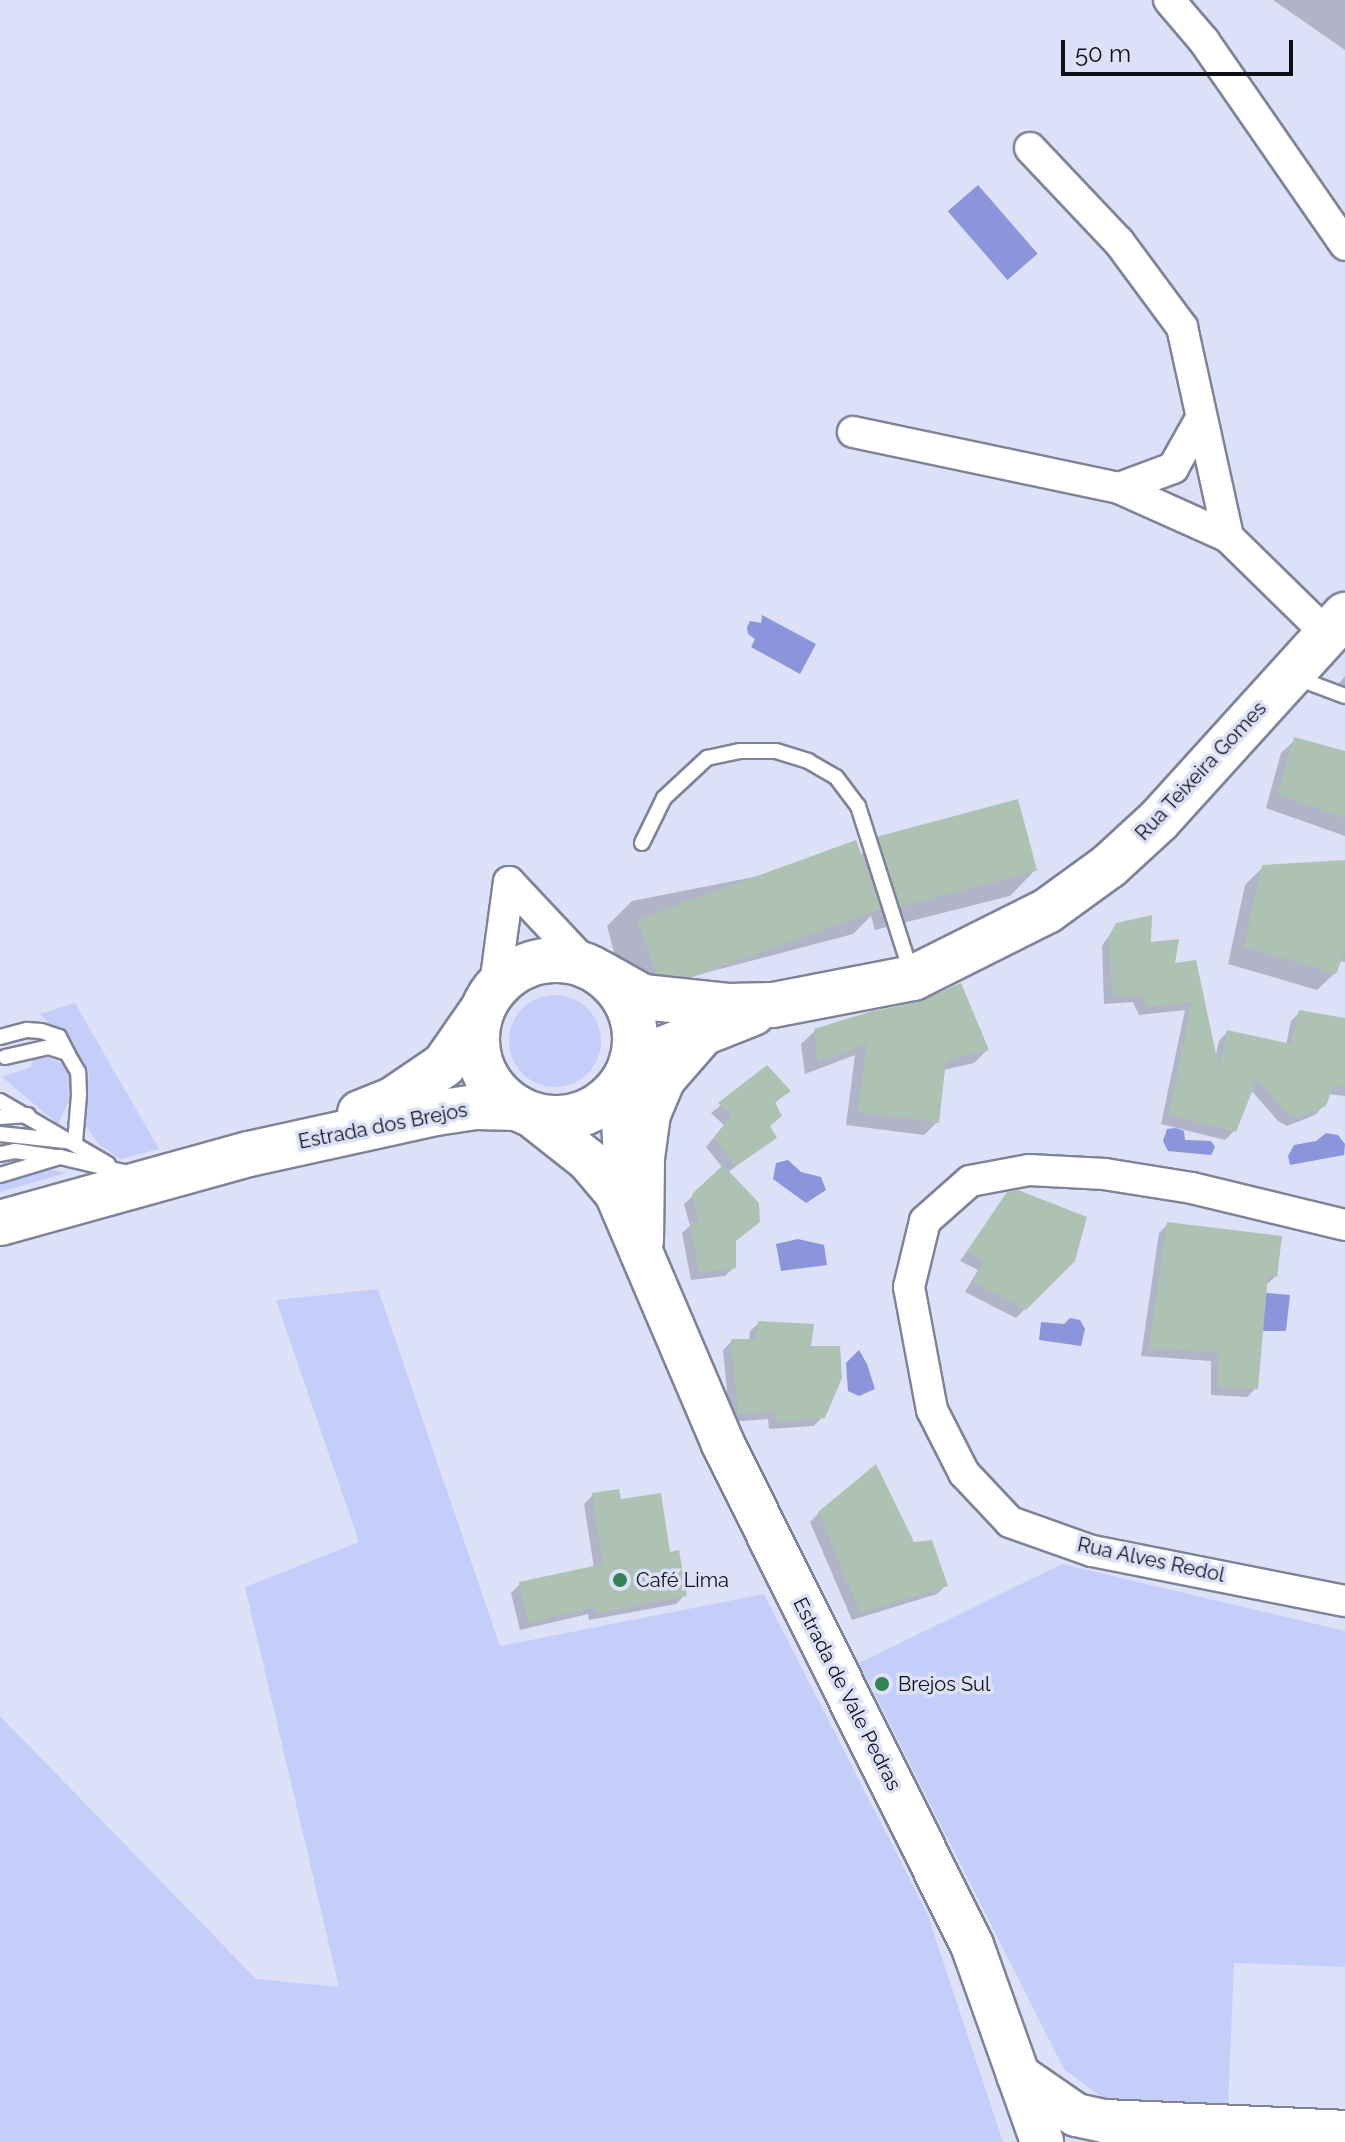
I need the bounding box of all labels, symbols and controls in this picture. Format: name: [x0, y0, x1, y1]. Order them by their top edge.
scale bar: [1065, 24, 1297, 74]
text: 50 m: [1075, 39, 1131, 68]
street label: Rua Teixeira Gomes: [1130, 696, 1272, 846]
street label: Estrada dos Brejos: [296, 1098, 470, 1154]
street label: Rua Alves Redol: [1075, 1533, 1227, 1587]
place label: Café Lima: [636, 1568, 729, 1592]
marker: Café Lima: [611, 1571, 629, 1589]
street label: Estrada de Vale Pedras: [788, 1593, 906, 1795]
place label: Brejos Sul: [898, 1672, 990, 1696]
marker: Brejos Sul: [873, 1675, 891, 1693]

